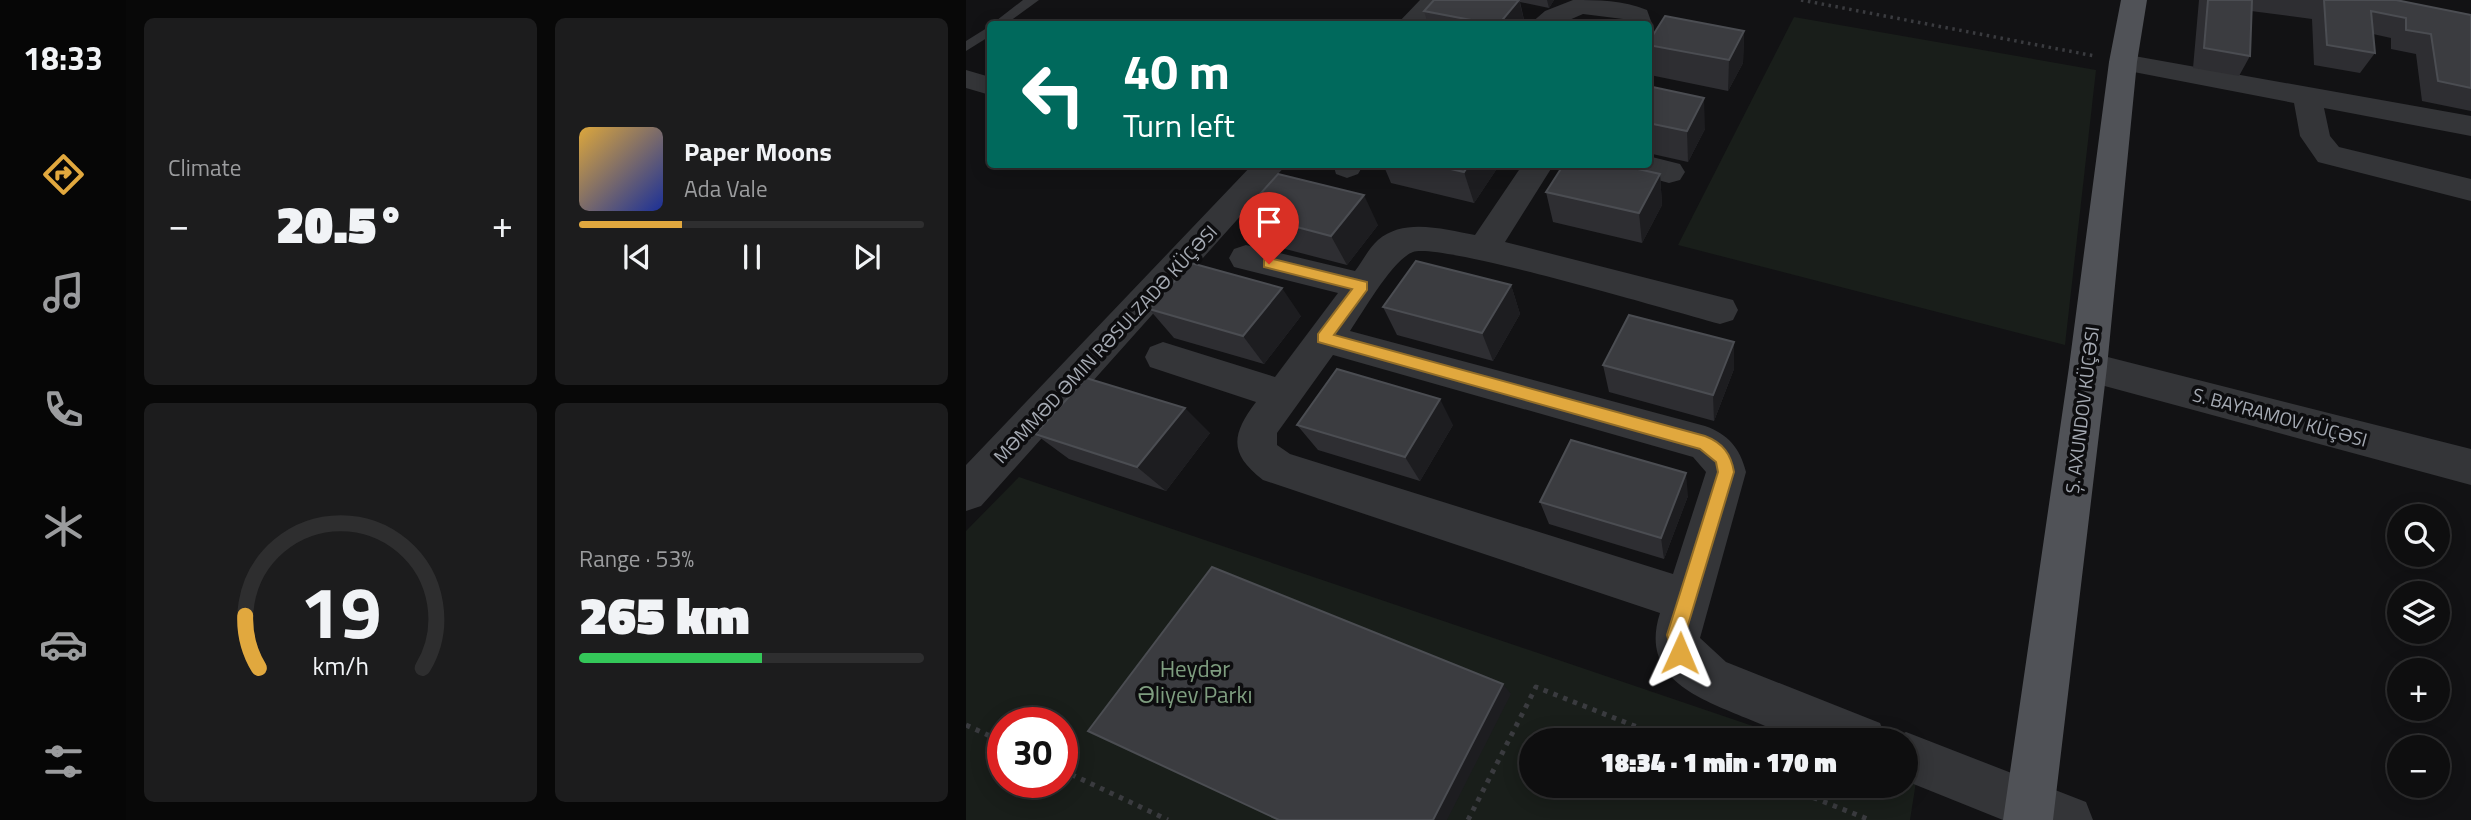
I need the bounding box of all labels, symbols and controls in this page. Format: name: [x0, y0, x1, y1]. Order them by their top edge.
text: 40 m: [1123, 33, 1230, 108]
text: 18:33: [23, 34, 103, 82]
icon: left: [1008, 49, 1099, 140]
text: Turn left: [1123, 101, 1235, 149]
text: Paper Moons: [684, 132, 832, 171]
icon: directions: [39, 150, 88, 199]
text: Climate: [168, 150, 241, 185]
text: Ada Vale: [684, 171, 768, 206]
text: 20.5°: [276, 184, 405, 263]
pin: [1239, 192, 1299, 264]
text: −: [168, 195, 189, 253]
text: +: [492, 195, 513, 253]
icon: arrive: [1250, 203, 1288, 241]
street label: MƏMMƏD ƏMIN RƏSULZADƏ KÜÇƏSI: [986, 218, 1223, 470]
icon: previous: [618, 238, 656, 276]
icon: pause: [733, 238, 771, 276]
icon: next: [848, 238, 886, 276]
icon: music: [39, 268, 88, 317]
street label: Ş. AXUNDOV KÜÇƏSI: [2057, 325, 2106, 495]
street label: S. BAYRAMOV KÜÇƏSI: [2190, 379, 2371, 454]
icon: phone: [39, 385, 88, 434]
icon: climate: [39, 502, 88, 551]
map controls: [2387, 504, 2450, 798]
button: search: [2387, 504, 2450, 567]
text: Range · 53%: [579, 541, 694, 576]
text: 19: [300, 557, 381, 667]
text: 265 km: [579, 575, 750, 654]
button: layers: [2387, 581, 2450, 644]
position arrow: [1643, 616, 1717, 690]
icon: car: [39, 620, 88, 669]
text: km/h: [312, 647, 369, 685]
park label: Heydər Əliyev Parkı: [1137, 651, 1253, 712]
button: +: [2387, 658, 2450, 721]
speed limit sign: 30: [987, 707, 1078, 798]
button: −: [2387, 735, 2450, 798]
icon: filters: [39, 737, 88, 786]
text: 18:34 · 1 min · 170 m: [1600, 743, 1837, 782]

